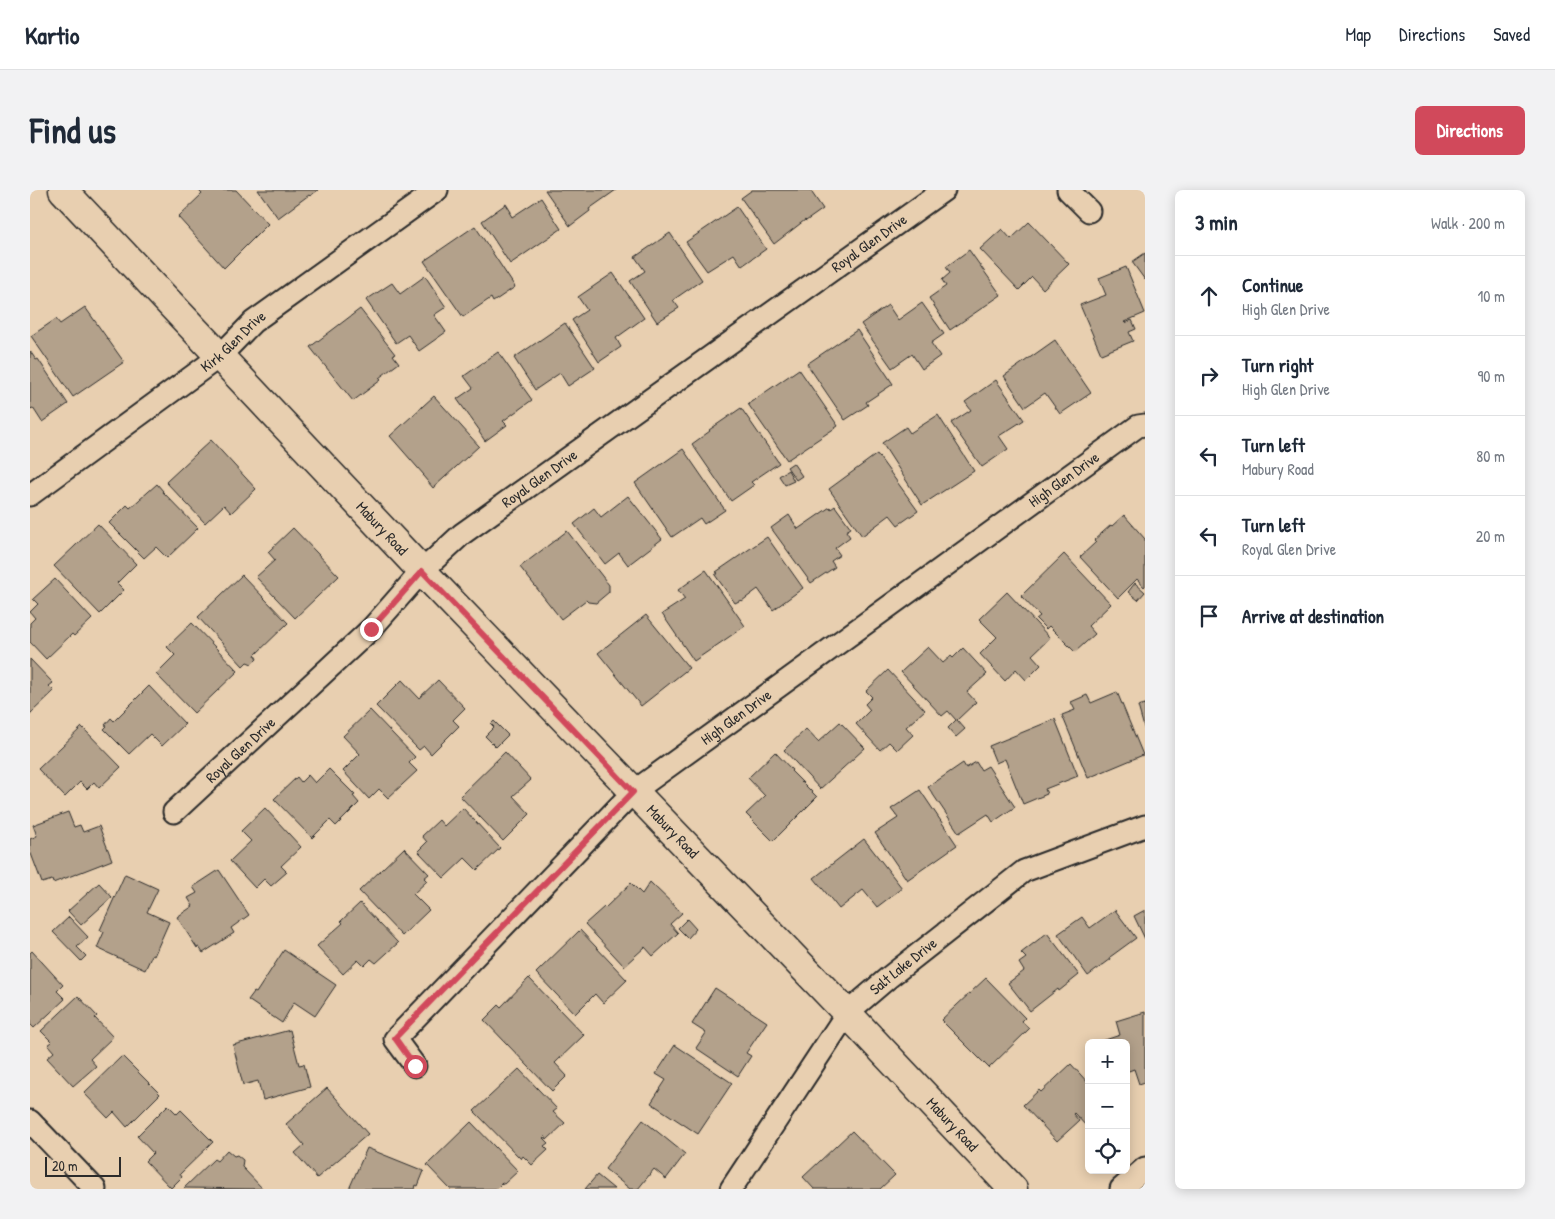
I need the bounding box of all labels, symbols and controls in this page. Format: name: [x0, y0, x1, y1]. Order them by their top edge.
text: Kartio: [25, 19, 80, 51]
text: Map: [1346, 22, 1371, 47]
text: Directions: [1399, 22, 1465, 47]
text: Saved: [1493, 22, 1530, 47]
button: Directions: [1415, 106, 1525, 155]
text: Find us: [30, 107, 116, 154]
text: 3 min: [1195, 208, 1238, 237]
street label: Royal Glen Drive: [827, 209, 911, 277]
text: Walk · 200 m: [1431, 212, 1505, 234]
text: Continue: [1242, 272, 1303, 298]
icon: ahead: [1195, 282, 1223, 310]
text: 10 m: [1477, 285, 1505, 307]
text: High Glen Drive: [1242, 298, 1330, 320]
street label: Kirk Glen Drive: [196, 305, 270, 377]
text: Turn right: [1242, 352, 1313, 378]
icon: right: [1195, 362, 1223, 390]
text: 90 m: [1477, 365, 1505, 387]
text: High Glen Drive: [1242, 378, 1330, 400]
text: Turn left: [1242, 432, 1305, 458]
icon: left: [1195, 442, 1223, 470]
street label: Royal Glen Drive: [497, 444, 581, 512]
text: 80 m: [1476, 445, 1505, 467]
street label: High Glen Drive: [1024, 446, 1103, 512]
text: Mabury Road: [1242, 458, 1314, 480]
street label: Mabury Road: [352, 496, 413, 560]
text: Turn left: [1242, 512, 1305, 538]
icon: left: [1195, 522, 1223, 550]
text: 20 m: [1476, 525, 1505, 547]
text: Royal Glen Drive: [1242, 538, 1336, 560]
icon: arrive: [1195, 602, 1223, 630]
text: Arrive at destination: [1242, 603, 1384, 629]
route end: [360, 618, 383, 641]
street label: High Glen Drive: [696, 684, 775, 750]
street label: Royal Glen Drive: [201, 712, 280, 787]
street label: Mabury Road: [642, 800, 704, 863]
street label: Salt Lake Drive: [865, 932, 941, 999]
map controls: [1085, 1039, 1130, 1174]
button: +: [1085, 1039, 1130, 1084]
route start: [404, 1055, 427, 1078]
button: −: [1085, 1084, 1130, 1129]
street label: Mabury Road: [922, 1093, 983, 1156]
button: locate: [1085, 1129, 1130, 1174]
scale bar: [45, 1154, 121, 1177]
text: 20 m: [52, 1156, 78, 1175]

